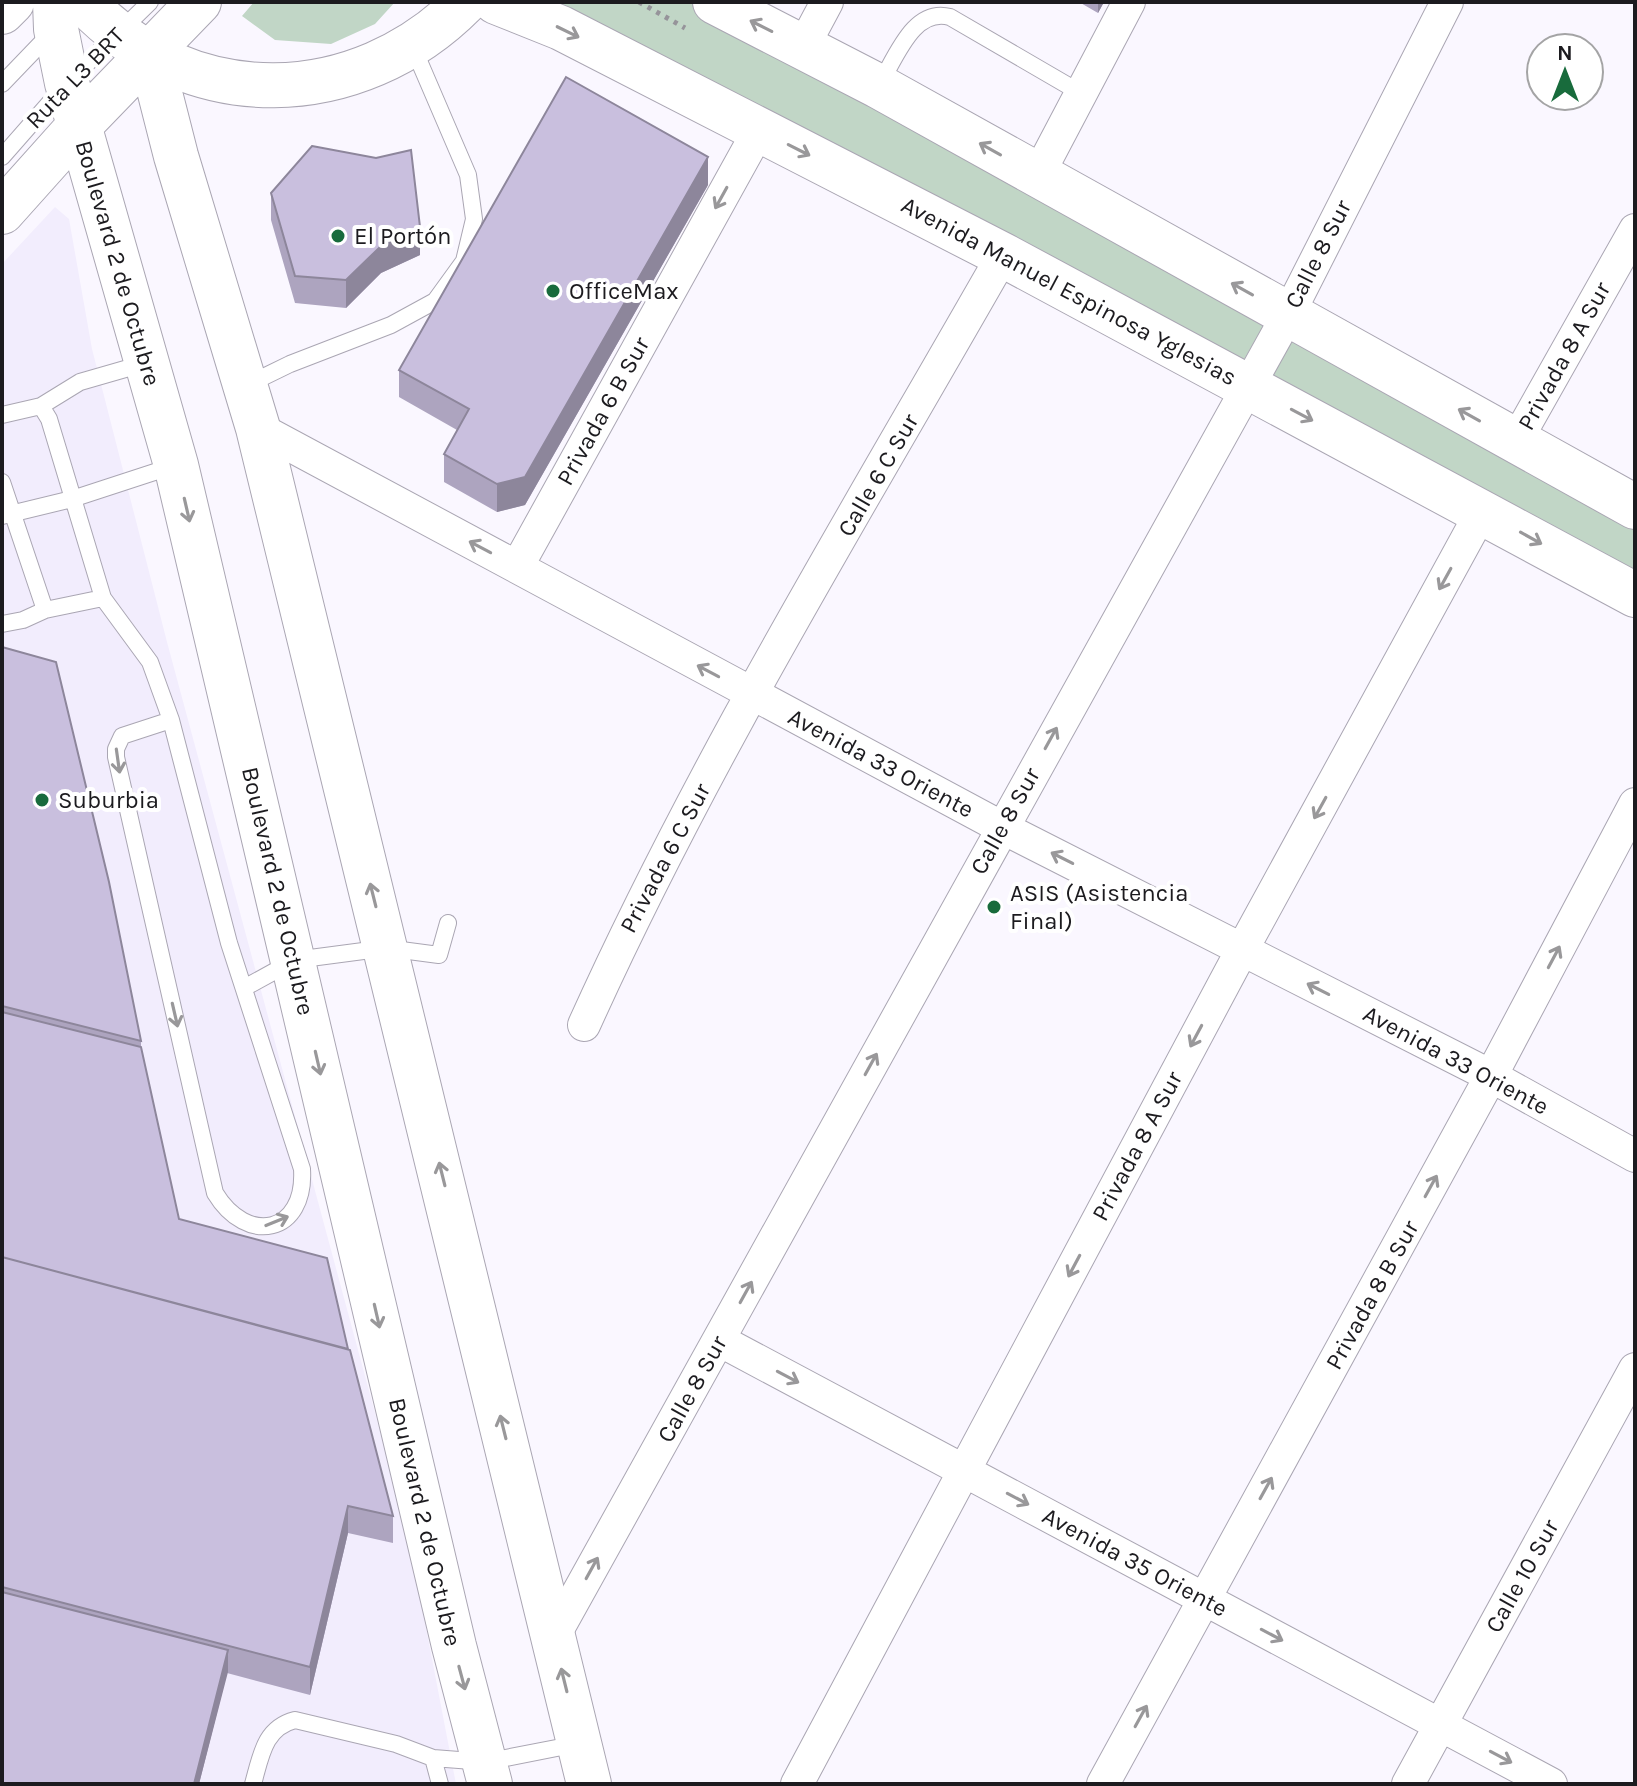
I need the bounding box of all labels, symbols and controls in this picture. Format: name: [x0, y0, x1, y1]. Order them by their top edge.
one-way arrow: [749, 17, 773, 33]
street label: Ruta L3 BRT: [20, 22, 130, 134]
one-way arrow: [555, 25, 579, 40]
north arrow: [1525, 32, 1605, 112]
text: N: [1557, 40, 1573, 66]
street label: Boulevard 2 de Octubre: [70, 137, 166, 389]
one-way arrow: [979, 140, 1002, 156]
one-way arrow: [787, 143, 810, 159]
one-way arrow: [713, 186, 729, 209]
street label: Avenida Manuel Espinosa Yglesias: [897, 190, 1241, 392]
street label: Calle 8 Sur: [1279, 195, 1357, 313]
place label: El Portón: [354, 222, 452, 250]
marker: El Portón: [329, 227, 347, 245]
place label: OfficeMax: [569, 277, 679, 305]
street label: Privada 8 A Sur: [1512, 277, 1616, 435]
one-way arrow: [1230, 281, 1254, 296]
marker: OfficeMax: [544, 282, 562, 300]
street label: Privada 6 B Sur: [551, 332, 655, 490]
one-way arrow: [1289, 407, 1313, 423]
one-way arrow: [1458, 407, 1481, 423]
street label: Calle 6 C Sur: [832, 408, 925, 541]
one-way arrow: [180, 497, 195, 523]
one-way arrow: [1519, 530, 1542, 546]
one-way arrow: [468, 539, 492, 554]
one-way arrow: [1436, 567, 1452, 591]
one-way arrow: [697, 662, 721, 678]
street label: Avenida 33 Oriente: [784, 702, 978, 824]
one-way arrow: [1043, 727, 1059, 750]
one-way arrow: [111, 748, 126, 773]
street label: Calle 8 Sur: [964, 763, 1046, 879]
street label: Boulevard 2 de Octubre: [236, 764, 320, 1018]
street label: Privada 6 C Sur: [614, 778, 716, 937]
place label: Suburbia: [58, 786, 159, 814]
marker: Suburbia: [33, 791, 51, 809]
one-way arrow: [1311, 795, 1327, 819]
one-way arrow: [1050, 850, 1074, 866]
place label: ASIS (Asistencia Final): [1010, 879, 1189, 935]
one-way arrow: [365, 882, 380, 908]
marker: ASIS (Asistencia Final): [985, 898, 1003, 916]
one-way arrow: [1547, 946, 1563, 969]
one-way arrow: [1307, 980, 1331, 996]
street label: Avenida 33 Oriente: [1359, 999, 1553, 1121]
one-way arrow: [168, 1001, 183, 1027]
one-way arrow: [1188, 1024, 1203, 1048]
one-way arrow: [312, 1049, 327, 1075]
one-way arrow: [863, 1053, 879, 1076]
street label: Privada 8 A Sur: [1086, 1066, 1188, 1225]
one-way arrow: [433, 1162, 448, 1188]
one-way arrow: [1424, 1175, 1440, 1198]
one-way arrow: [264, 1213, 288, 1227]
street label: Privada 8 B Sur: [1319, 1215, 1425, 1375]
one-way arrow: [1066, 1253, 1081, 1277]
one-way arrow: [739, 1280, 754, 1304]
one-way arrow: [370, 1303, 385, 1328]
street label: Calle 8 Sur: [651, 1331, 733, 1447]
one-way arrow: [776, 1369, 800, 1385]
street label: Boulevard 2 de Octubre: [383, 1395, 467, 1649]
one-way arrow: [495, 1415, 510, 1440]
one-way arrow: [1258, 1477, 1274, 1500]
one-way arrow: [1005, 1492, 1029, 1508]
street label: Avenida 35 Oriente: [1038, 1501, 1232, 1623]
street label: Calle 10 Sur: [1479, 1514, 1565, 1637]
one-way arrow: [585, 1556, 600, 1580]
one-way arrow: [1259, 1627, 1283, 1643]
one-way arrow: [456, 1665, 471, 1691]
one-way arrow: [556, 1667, 571, 1693]
one-way arrow: [1134, 1704, 1149, 1728]
one-way arrow: [1489, 1750, 1512, 1766]

